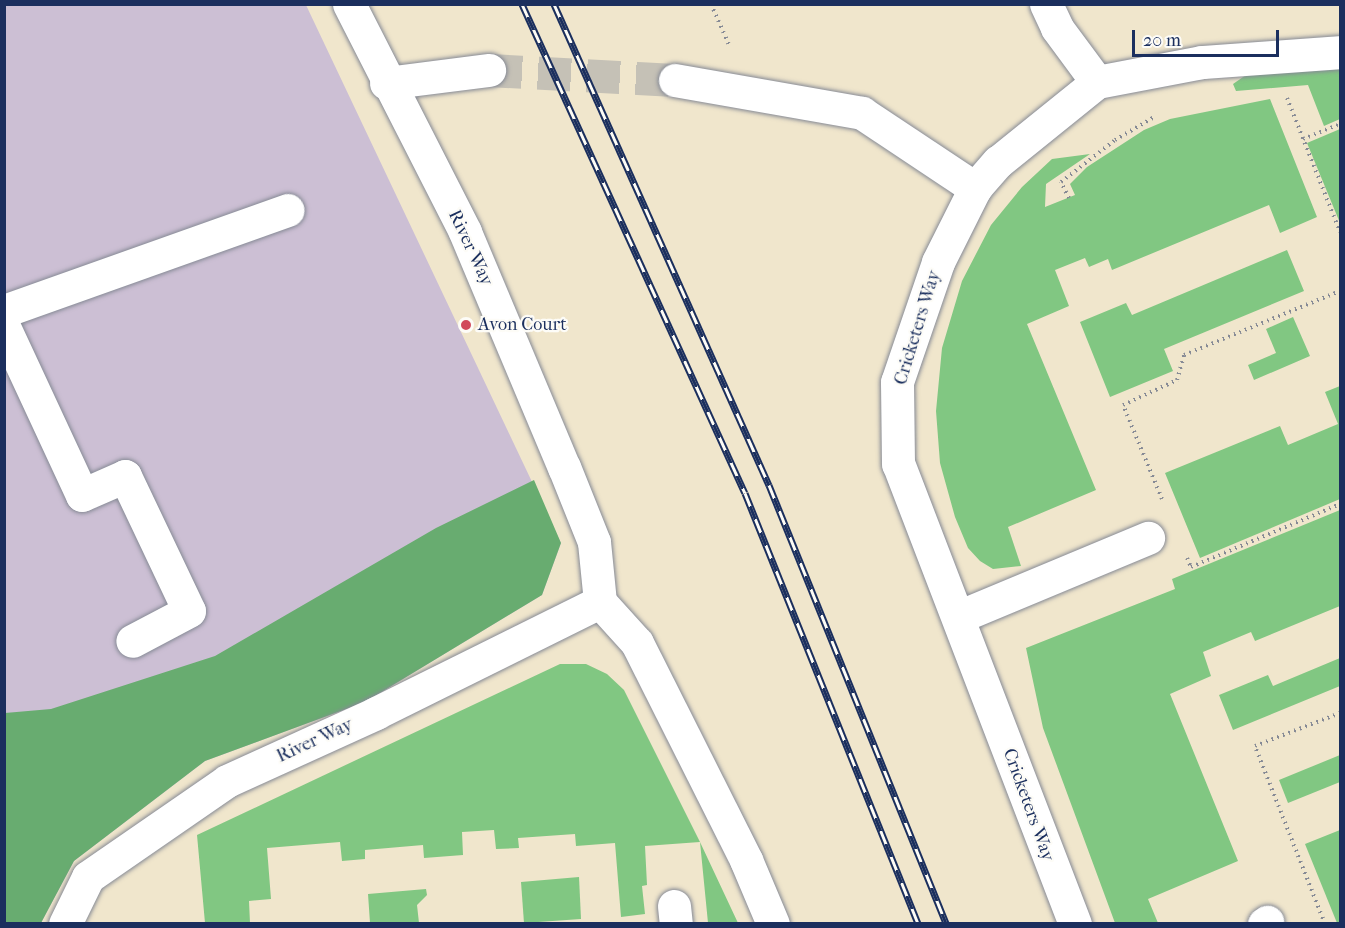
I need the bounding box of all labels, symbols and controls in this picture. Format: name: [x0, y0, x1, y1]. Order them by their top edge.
scale bar: [1135, 18, 1282, 56]
text: 20 m: [1143, 30, 1181, 51]
street label: River Way: [443, 207, 497, 289]
street label: Cricketers Way: [890, 268, 946, 388]
place label: Avon Court: [478, 314, 567, 336]
marker: Avon Court: [459, 318, 473, 332]
street label: River Way: [274, 714, 356, 768]
street label: Cricketers Way: [998, 746, 1058, 864]

